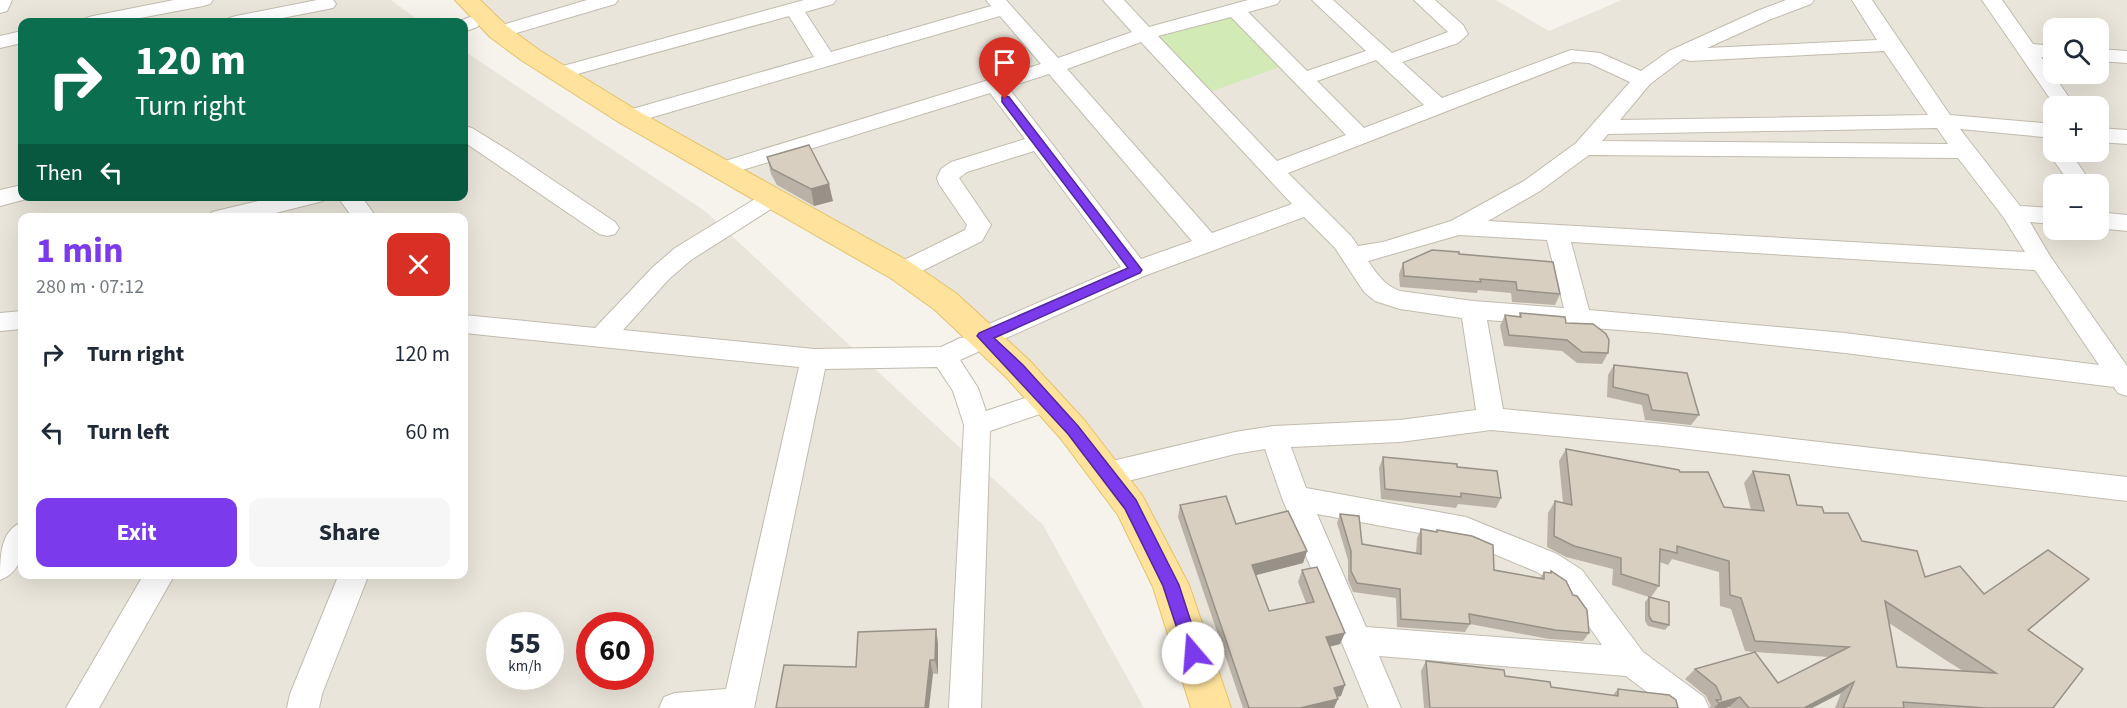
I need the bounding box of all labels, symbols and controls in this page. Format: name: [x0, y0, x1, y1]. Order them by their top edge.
map controls: [2043, 18, 2109, 240]
button: search: [2043, 18, 2109, 84]
text: 120 m: [135, 31, 246, 91]
pin: [979, 37, 1030, 99]
icon: right: [36, 42, 114, 120]
icon: arrive: [988, 46, 1021, 79]
text: Turn right: [135, 87, 246, 126]
button: +: [2043, 96, 2109, 162]
icon: left: [95, 156, 128, 189]
text: Then: [36, 157, 83, 189]
button: −: [2043, 174, 2109, 240]
text: 1 min: [36, 225, 124, 276]
button: close: [387, 233, 450, 296]
text: 280 m · 07:12: [36, 273, 144, 301]
icon: right: [36, 338, 69, 371]
text: Turn right: [87, 338, 184, 370]
text: 120 m: [395, 338, 450, 370]
icon: left: [36, 416, 69, 449]
text: Turn left: [87, 416, 169, 448]
text: 60 m: [405, 416, 450, 448]
button: Exit: [36, 498, 237, 567]
button: Share: [249, 498, 450, 567]
speed limit sign: 60: [576, 612, 654, 690]
position arrow: [1161, 621, 1225, 685]
text: 55: [509, 622, 541, 665]
text: km/h: [508, 656, 542, 677]

